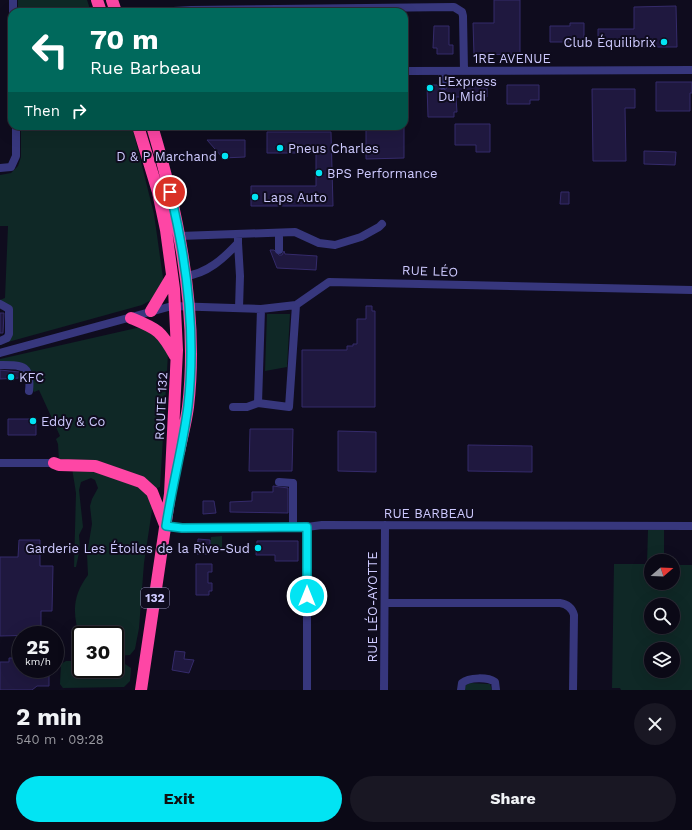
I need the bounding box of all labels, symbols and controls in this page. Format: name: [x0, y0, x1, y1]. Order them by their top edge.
text: 70 m: [90, 23, 159, 56]
icon: left: [24, 24, 76, 76]
place label: Club Équilibrix: [564, 34, 656, 50]
marker: Club Équilibrix: [659, 37, 669, 47]
street label: 1RE AVENUE: [473, 51, 551, 66]
text: Rue Barbeau: [90, 57, 202, 78]
place label: L'Express Du Midi: [438, 74, 497, 104]
marker: L'Express Du Midi: [425, 83, 435, 93]
icon: right: [68, 100, 90, 122]
text: Then: [24, 102, 60, 120]
place label: Pneus Charles: [288, 141, 379, 156]
marker: Pneus Charles: [275, 143, 285, 153]
place label: D & P Marchand: [116, 149, 217, 164]
marker: D & P Marchand: [220, 151, 230, 161]
place label: BPS Performance: [327, 166, 437, 181]
marker: BPS Performance: [314, 168, 324, 178]
pin: [153, 175, 187, 209]
icon: arrive: [159, 181, 181, 203]
place label: Laps Auto: [263, 190, 327, 205]
marker: Laps Auto: [250, 192, 260, 202]
street label: RUE LÉO: [402, 262, 458, 279]
place label: KFC: [19, 370, 44, 385]
marker: KFC: [6, 372, 16, 382]
street label: ROUTE 132: [152, 372, 170, 440]
place label: Eddy & Co: [41, 414, 106, 429]
marker: Eddy & Co: [28, 416, 38, 426]
street label: RUE BARBEAU: [384, 506, 474, 521]
place label: Garderie Les Étoiles de la Rive-Sud: [25, 540, 250, 556]
marker: Garderie Les Étoiles de la Rive-Sud: [253, 543, 263, 553]
street label: RUE LÉO-AYOTTE: [364, 552, 380, 662]
north arrow: [644, 554, 680, 590]
map controls: [644, 554, 680, 678]
position arrow: [286, 575, 328, 617]
road number: 132: [141, 588, 169, 608]
button: search: [644, 598, 680, 634]
speed limit sign: 30: [72, 626, 124, 678]
text: 25: [26, 635, 50, 659]
button: layers: [644, 642, 680, 678]
text: km/h: [25, 656, 51, 667]
text: 2 min: [16, 703, 82, 731]
button: close: [634, 703, 676, 745]
text: 540 m · 09:28: [16, 732, 104, 747]
button: Exit: [16, 776, 342, 822]
button: Share: [350, 776, 676, 822]

